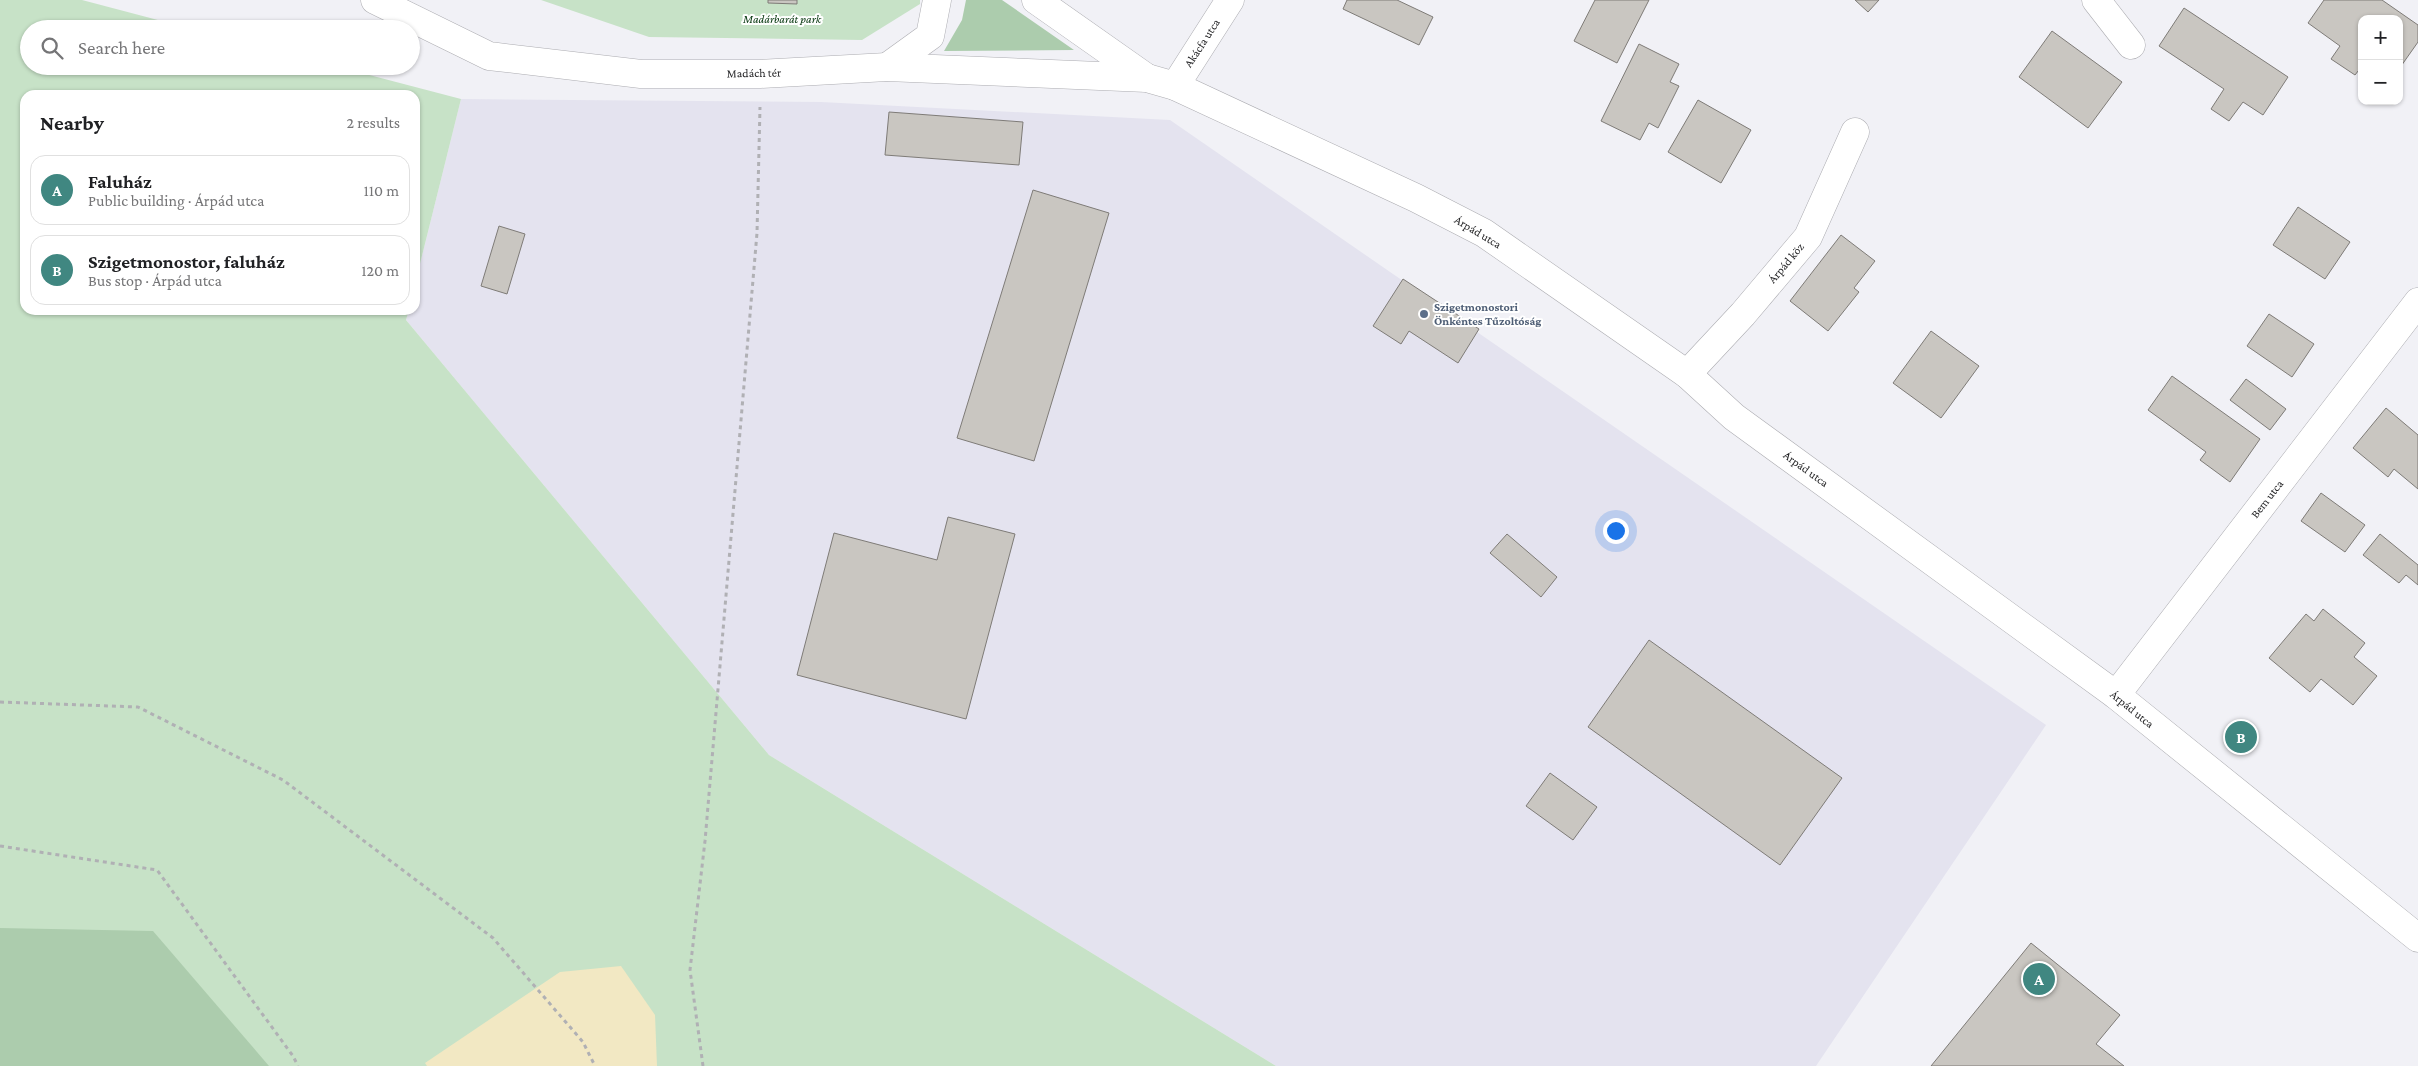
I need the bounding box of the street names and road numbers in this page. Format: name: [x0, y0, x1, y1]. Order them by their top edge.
street label: Akácfa utca: [1181, 16, 1223, 70]
street label: Madách tér: [727, 66, 782, 80]
street label: Árpád utca: [1452, 213, 1504, 252]
street label: Árpád köz: [1765, 240, 1807, 286]
street label: Árpád utca: [1781, 448, 1832, 490]
street label: Bem utca: [2248, 477, 2286, 521]
street label: Árpád utca: [2107, 687, 2157, 731]

